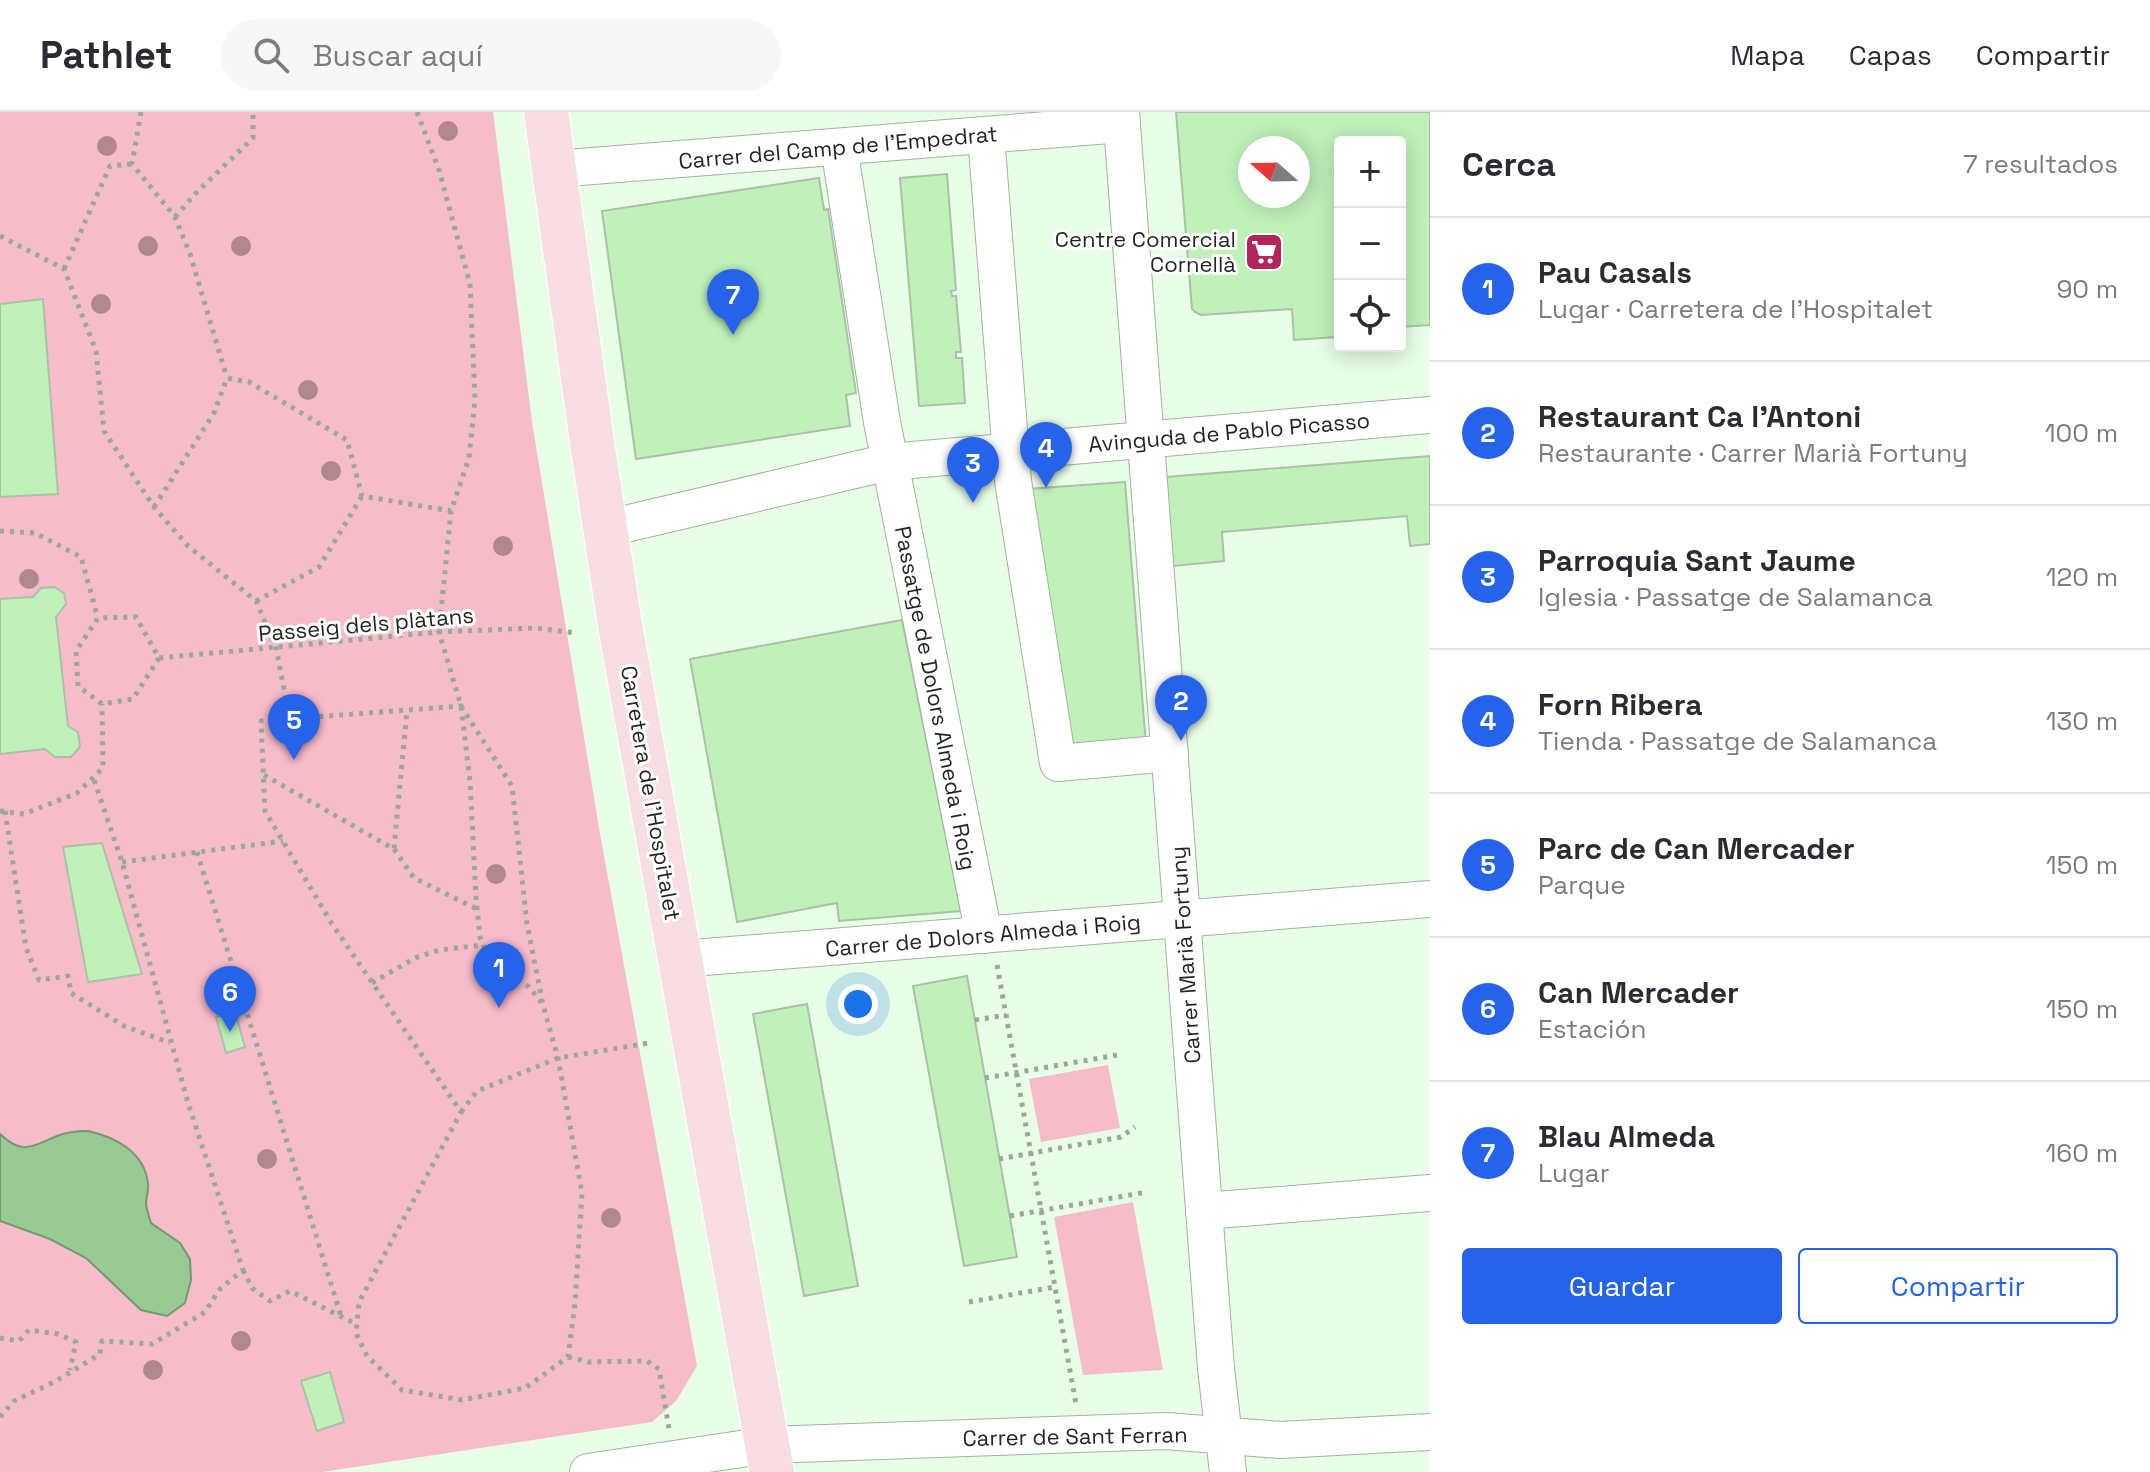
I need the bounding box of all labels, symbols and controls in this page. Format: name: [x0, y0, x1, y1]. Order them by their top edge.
search box: [221, 19, 781, 91]
text: Pathlet: [40, 31, 173, 79]
icon: search: [249, 33, 293, 77]
text: Buscar aquí: [313, 36, 483, 75]
text: Mapa: [1730, 37, 1805, 73]
text: Capas: [1849, 37, 1932, 73]
text: Compartir: [1976, 37, 2110, 73]
street label: Carrer del Camp de l'Empedrat: [677, 119, 999, 175]
north arrow: [1238, 136, 1310, 208]
map controls: [1334, 136, 1406, 352]
button: +: [1334, 136, 1406, 208]
text: Cerca: [1462, 143, 1556, 186]
text: 7 resultados: [1963, 147, 2118, 181]
button: −: [1334, 208, 1406, 280]
place label: Centre Comercial Cornellà: [1055, 225, 1236, 278]
supermarket icon: Centre Comercial Cornellà: [1243, 231, 1285, 273]
text: Pau Casals: [1538, 253, 1692, 292]
pin: 7: [707, 269, 759, 335]
text: 1: [1482, 272, 1494, 306]
text: 90 m: [2056, 272, 2118, 306]
button: locate: [1334, 280, 1406, 352]
text: Lugar · Carretera de l'Hospitalet: [1538, 292, 1933, 326]
text: Restaurant Ca l'Antoni: [1538, 397, 1861, 436]
street label: Avinguda de Pablo Picasso: [1087, 406, 1371, 458]
text: 2: [1480, 416, 1496, 450]
text: 100 m: [2045, 416, 2118, 450]
pin: 4: [1020, 422, 1072, 488]
text: Restaurante · Carrer Marià Fortuny: [1538, 436, 1968, 470]
pin: 3: [947, 437, 999, 503]
street label: Passatge de Dolors Almeda i Roig: [889, 524, 983, 872]
text: Parroquia Sant Jaume: [1538, 541, 1856, 580]
text: 3: [1480, 560, 1496, 594]
text: 120 m: [2046, 560, 2118, 594]
text: Iglesia · Passatge de Salamanca: [1538, 580, 1933, 614]
street label: Passeig dels plàtans: [257, 601, 475, 647]
street label: Carretera de l'Hospitalet: [615, 663, 687, 923]
pin: 2: [1155, 675, 1207, 741]
text: Forn Ribera: [1538, 685, 1703, 724]
pin: 5: [268, 694, 320, 760]
text: 4: [1480, 704, 1496, 738]
text: 130 m: [2046, 704, 2118, 738]
text: Tienda · Passatge de Salamanca: [1538, 724, 1937, 758]
text: Parc de Can Mercader: [1538, 829, 1855, 868]
street label: Carrer Marià Fortuny: [1163, 845, 1207, 1065]
text: 5: [1480, 848, 1496, 882]
text: 150 m: [2046, 848, 2118, 882]
text: Parque: [1538, 868, 1626, 902]
street label: Carrer de Dolors Almeda i Roig: [824, 907, 1142, 963]
pin: 1: [473, 942, 525, 1008]
pin: 6: [204, 966, 256, 1032]
text: Can Mercader: [1538, 973, 1739, 1012]
your location: [838, 984, 878, 1024]
text: 6: [1480, 992, 1496, 1026]
text: 150 m: [2046, 992, 2118, 1026]
text: Estación: [1538, 1012, 1646, 1046]
text: Blau Almeda: [1538, 1117, 1715, 1156]
text: 7: [1481, 1136, 1495, 1170]
text: 160 m: [2046, 1136, 2118, 1170]
text: Lugar: [1538, 1156, 1609, 1190]
button: Guardar: [1462, 1248, 1782, 1324]
button: Compartir: [1798, 1248, 2118, 1324]
street label: Carrer de Sant Ferran: [962, 1420, 1188, 1452]

